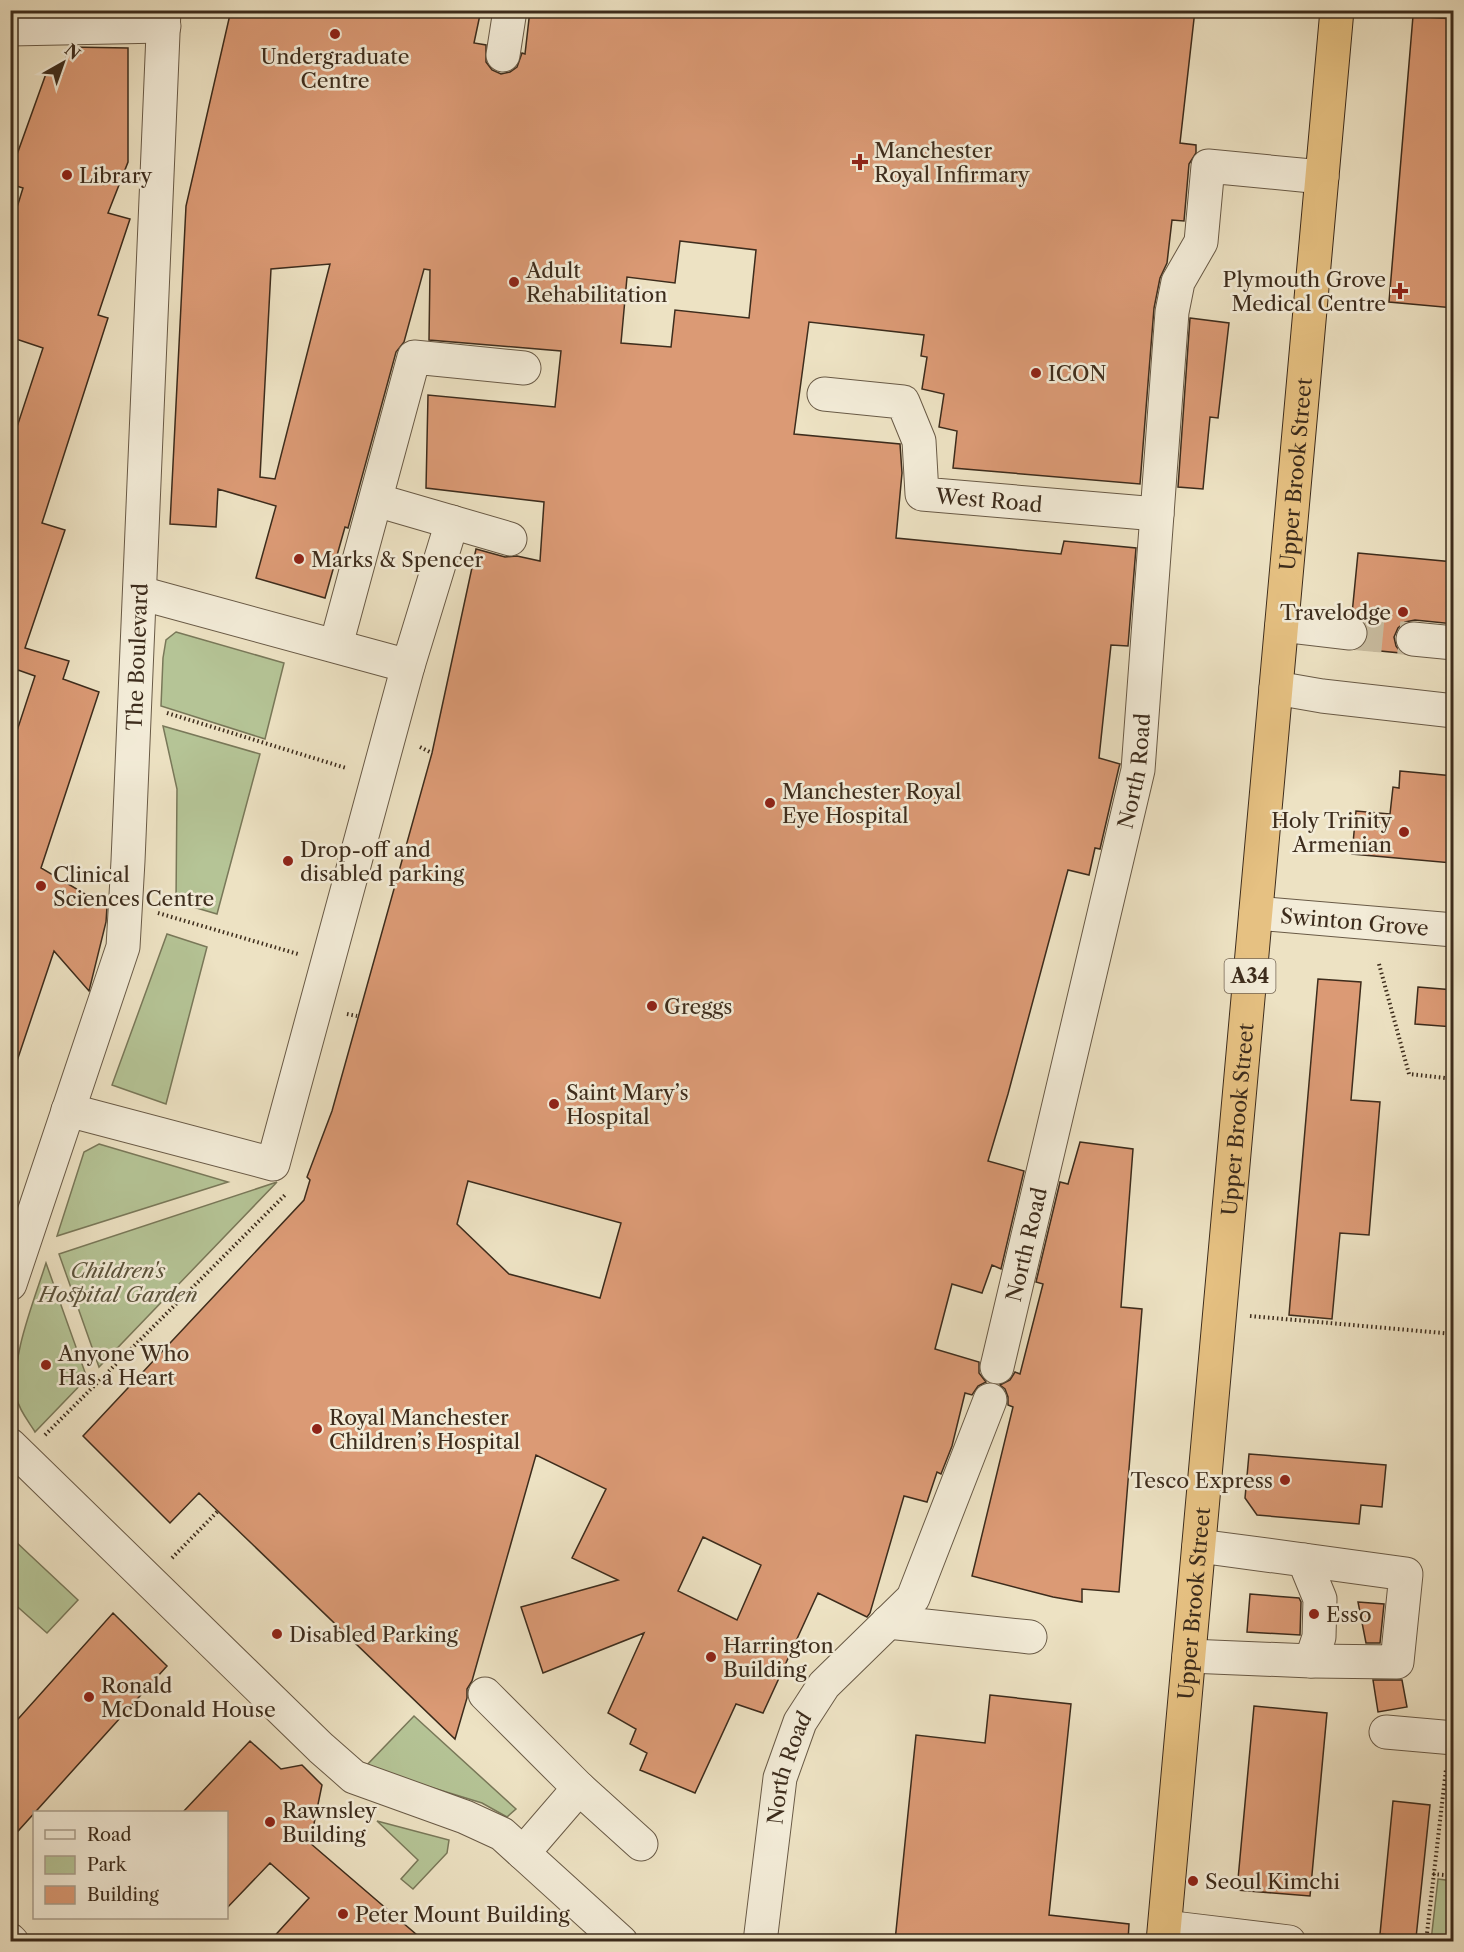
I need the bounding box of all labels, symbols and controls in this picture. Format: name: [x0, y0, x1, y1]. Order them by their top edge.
marker: Undergraduate Centre: [328, 27, 342, 41]
north arrow: [33, 33, 93, 93]
text: N: [61, 39, 84, 64]
place label: Undergraduate Centre: [261, 44, 410, 93]
place label: Manchester Royal Infirmary: [874, 138, 1030, 187]
marker: Manchester Royal Infirmary: [851, 153, 869, 171]
place label: Library: [79, 163, 152, 188]
marker: Library: [60, 168, 74, 182]
place label: Adult Rehabilitation: [525, 258, 667, 307]
place label: Plymouth Grove Medical Centre: [1223, 267, 1386, 316]
marker: Adult Rehabilitation: [507, 275, 521, 289]
marker: Plymouth Grove Medical Centre: [1391, 282, 1409, 300]
place label: ICON: [1048, 361, 1106, 386]
marker: ICON: [1029, 366, 1043, 380]
street label: Upper Brook Street: [1274, 376, 1316, 571]
street label: West Road: [934, 483, 1044, 517]
place label: Marks & Spencer: [311, 547, 483, 572]
marker: Marks & Spencer: [292, 552, 306, 566]
street label: The Boulevard: [121, 582, 152, 731]
place label: Travelodge: [1280, 600, 1391, 625]
marker: Travelodge: [1396, 605, 1410, 619]
street label: North Road: [1112, 712, 1155, 831]
place label: Manchester Royal Eye Hospital: [782, 779, 961, 828]
marker: Manchester Royal Eye Hospital: [763, 796, 777, 810]
place label: Holy Trinity Armenian: [1271, 808, 1392, 857]
marker: Holy Trinity Armenian: [1397, 825, 1411, 839]
place label: Drop-off and disabled parking: [300, 837, 465, 886]
marker: Drop-off and disabled parking: [281, 854, 295, 868]
place label: Clinical Sciences Centre: [53, 862, 214, 911]
marker: Clinical Sciences Centre: [34, 879, 48, 893]
street label: Swinton Grove: [1279, 903, 1430, 940]
road number: A34: [1224, 959, 1276, 993]
place label: Greggs: [664, 994, 732, 1019]
marker: Greggs: [645, 999, 659, 1013]
street label: Upper Brook Street: [1216, 1021, 1258, 1217]
place label: Saint Mary’s Hospital: [566, 1080, 689, 1129]
marker: Saint Mary’s Hospital: [547, 1097, 561, 1111]
street label: North Road: [1000, 1185, 1052, 1304]
park label: Children's Hospital Garden: [36, 1258, 198, 1307]
place label: Anyone Who Has a Heart: [57, 1341, 189, 1390]
marker: Anyone Who Has a Heart: [39, 1358, 53, 1372]
place label: Royal Manchester Children’s Hospital: [329, 1405, 520, 1454]
marker: Royal Manchester Children’s Hospital: [310, 1422, 324, 1436]
place label: Tesco Express: [1131, 1468, 1273, 1493]
marker: Tesco Express: [1278, 1473, 1292, 1487]
street label: Upper Brook Street: [1172, 1505, 1215, 1701]
place label: Esso: [1326, 1602, 1372, 1627]
marker: Esso: [1307, 1607, 1321, 1621]
place label: Disabled Parking: [289, 1622, 459, 1647]
marker: Disabled Parking: [270, 1627, 284, 1641]
place label: Harrington Building: [723, 1633, 834, 1682]
marker: Harrington Building: [704, 1650, 718, 1664]
place label: Ronald McDonald House: [101, 1673, 276, 1722]
marker: Ronald McDonald House: [82, 1690, 96, 1704]
street label: North Road: [762, 1706, 816, 1826]
place label: Rawnsley Building: [282, 1798, 377, 1847]
legend: [33, 1811, 228, 1919]
marker: Rawnsley Building: [263, 1815, 277, 1829]
text: Road: [87, 1824, 132, 1846]
text: Park: [87, 1854, 128, 1876]
place label: Seoul Kimchi: [1205, 1869, 1340, 1894]
marker: Seoul Kimchi: [1186, 1874, 1200, 1888]
text: Building: [87, 1884, 159, 1906]
place label: Peter Mount Building: [355, 1902, 571, 1927]
marker: Peter Mount Building: [336, 1907, 350, 1921]

